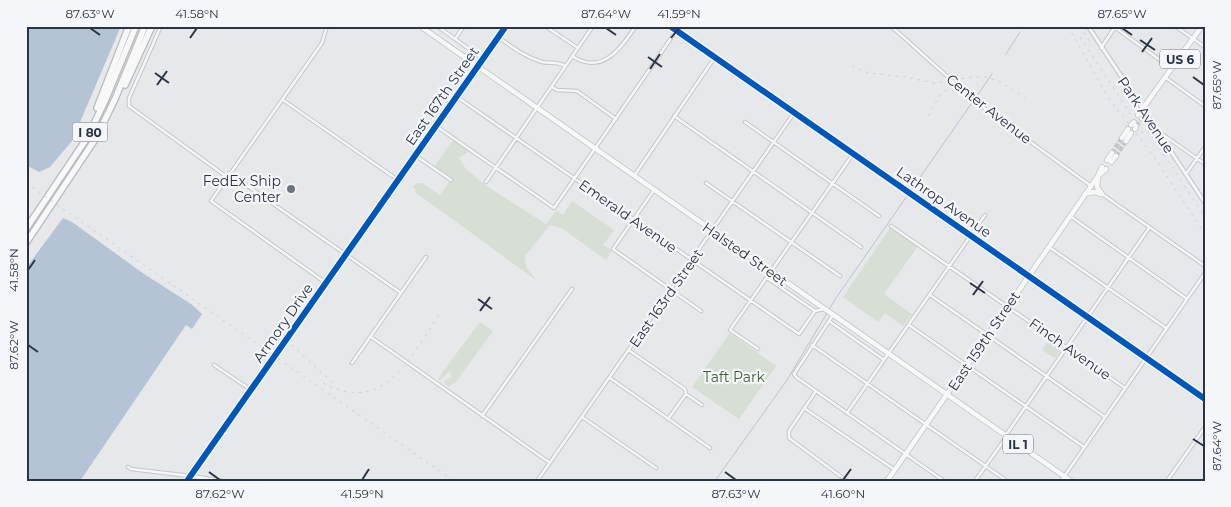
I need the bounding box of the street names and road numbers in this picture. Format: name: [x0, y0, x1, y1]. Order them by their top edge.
street label: East 167th Street: [401, 43, 483, 149]
road number: US 6: [1160, 50, 1200, 68]
street label: Center Avenue: [943, 70, 1035, 148]
street label: Park Avenue: [1114, 73, 1178, 157]
road number: I 80: [72, 122, 108, 142]
street label: Lathrop Avenue: [893, 163, 995, 241]
street label: Emerald Avenue: [575, 175, 681, 257]
street label: Halsted Street: [699, 218, 791, 290]
street label: East 163rd Street: [625, 245, 707, 351]
street label: Armory Drive: [249, 280, 317, 366]
street label: East 159th Street: [944, 287, 1024, 394]
street label: Finch Avenue: [1026, 314, 1114, 384]
road number: IL 1: [1003, 434, 1033, 454]

